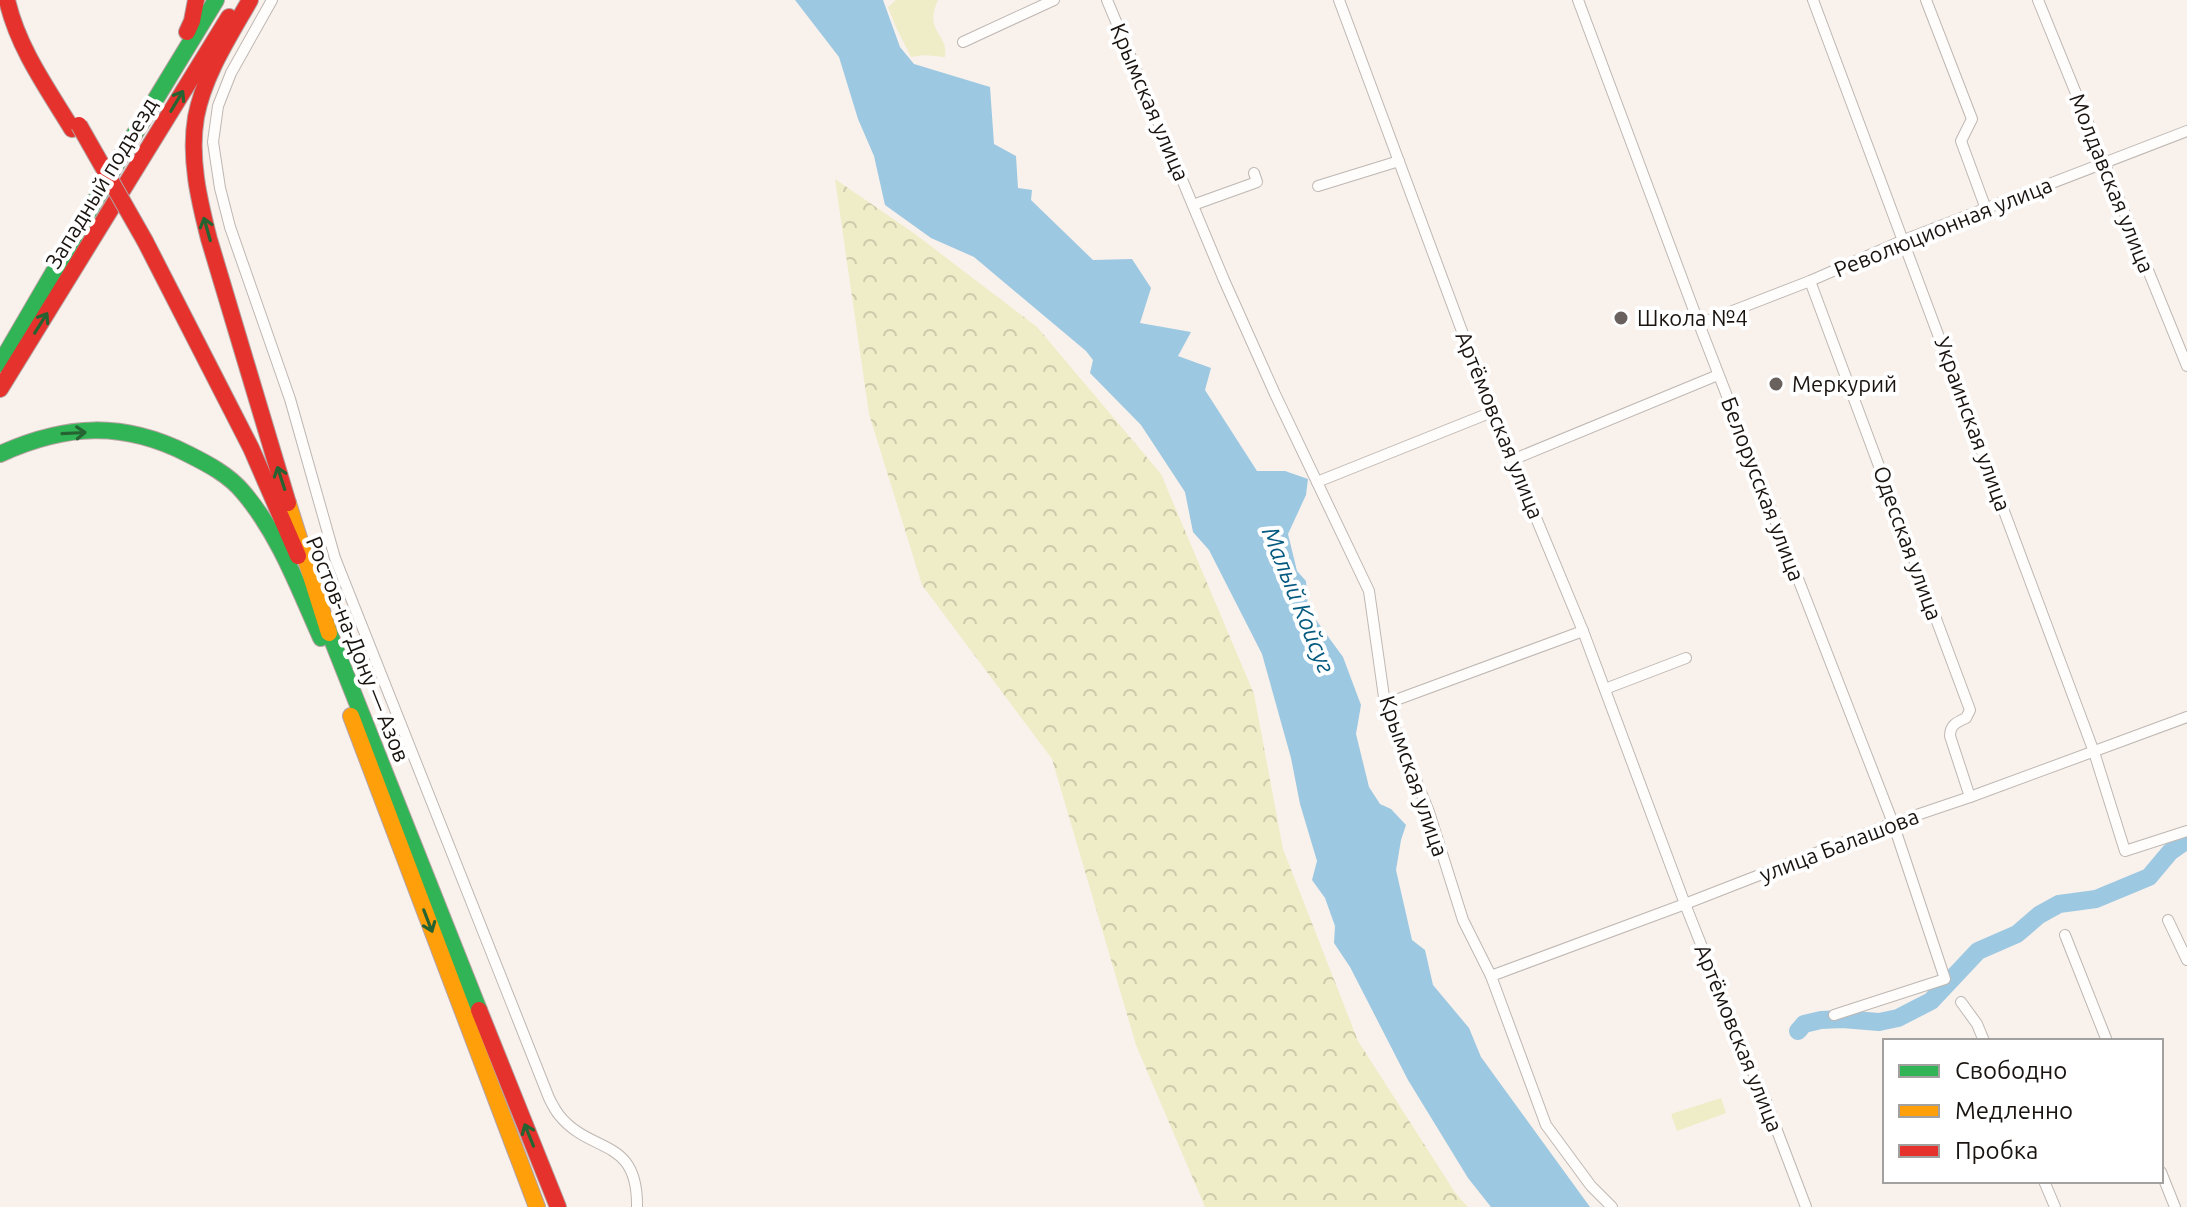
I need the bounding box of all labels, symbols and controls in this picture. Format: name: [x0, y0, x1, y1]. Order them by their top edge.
street label: Крымская улица: [1106, 19, 1195, 184]
one-way arrow: [169, 90, 185, 113]
street label: Молдавская улица: [2065, 90, 2160, 276]
street label: Западный подъезд: [40, 93, 161, 273]
street label: Революционная улица: [1830, 171, 2055, 282]
one-way arrow: [198, 217, 213, 243]
place label: Школа №4: [1637, 305, 1748, 330]
marker: Школа №4: [1612, 309, 1630, 327]
one-way arrow: [34, 312, 50, 335]
street label: Артёмовская улица: [1451, 327, 1550, 522]
street label: Украинская улица: [1930, 333, 2017, 514]
place label: Меркурий: [1792, 371, 1897, 396]
marker: Меркурий: [1767, 375, 1785, 393]
street label: Белорусская улица: [1717, 393, 1810, 584]
one-way arrow: [60, 425, 87, 440]
street label: Одесская улица: [1869, 462, 1948, 623]
one-way arrow: [273, 466, 288, 492]
water label: Малый Койсуг: [1257, 523, 1340, 677]
street label: Ростов-на-Дону — Азов: [302, 532, 415, 765]
street label: Крымская улица: [1375, 692, 1454, 860]
street label: улица Балашова: [1756, 803, 1922, 886]
one-way arrow: [422, 908, 436, 933]
street label: Артёмовская улица: [1690, 940, 1789, 1135]
legend: [1883, 1039, 2163, 1183]
text: Свободно: [1955, 1057, 2067, 1084]
text: Медленно: [1955, 1097, 2073, 1124]
one-way arrow: [521, 1123, 535, 1148]
text: Пробка: [1955, 1137, 2038, 1164]

